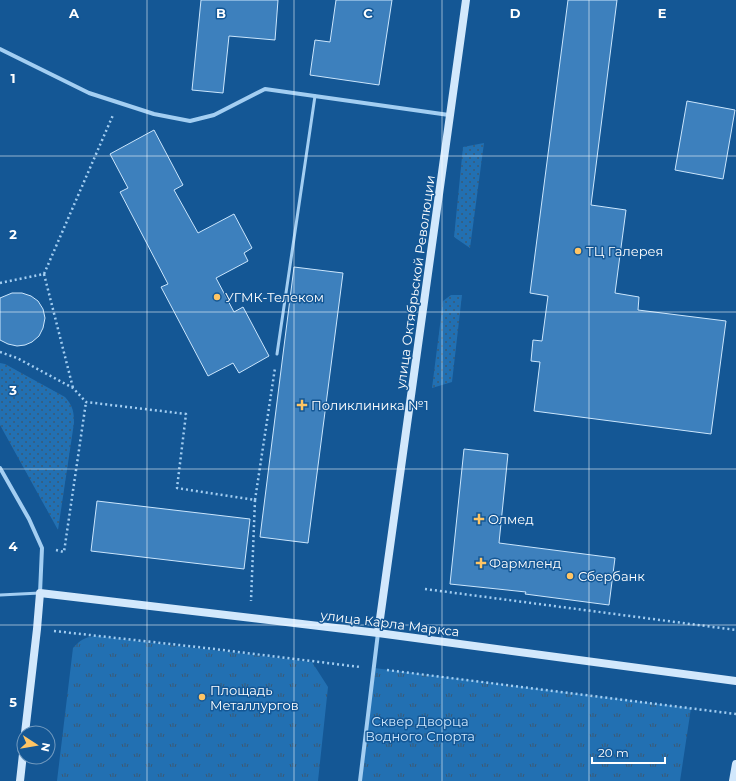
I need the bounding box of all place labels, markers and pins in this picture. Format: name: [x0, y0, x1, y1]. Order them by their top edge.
place label: ТЦ Галерея: [586, 243, 663, 259]
marker: ТЦ Галерея: [573, 246, 583, 256]
place label: УГМК-Телеком: [225, 289, 324, 305]
marker: УГМК-Телеком: [212, 292, 222, 302]
place label: Поликлиника №1: [311, 397, 429, 413]
marker: Поликлиника №1: [296, 399, 308, 411]
place label: Олмед: [488, 511, 534, 527]
marker: Олмед: [473, 513, 485, 525]
place label: Фармленд: [489, 555, 561, 571]
marker: Фармленд: [476, 558, 486, 568]
place label: Сбербанк: [578, 568, 645, 584]
marker: Сбербанк: [565, 571, 575, 581]
place label: Площадь Металлургов: [210, 682, 299, 713]
marker: Площадь Металлургов: [197, 692, 207, 702]

